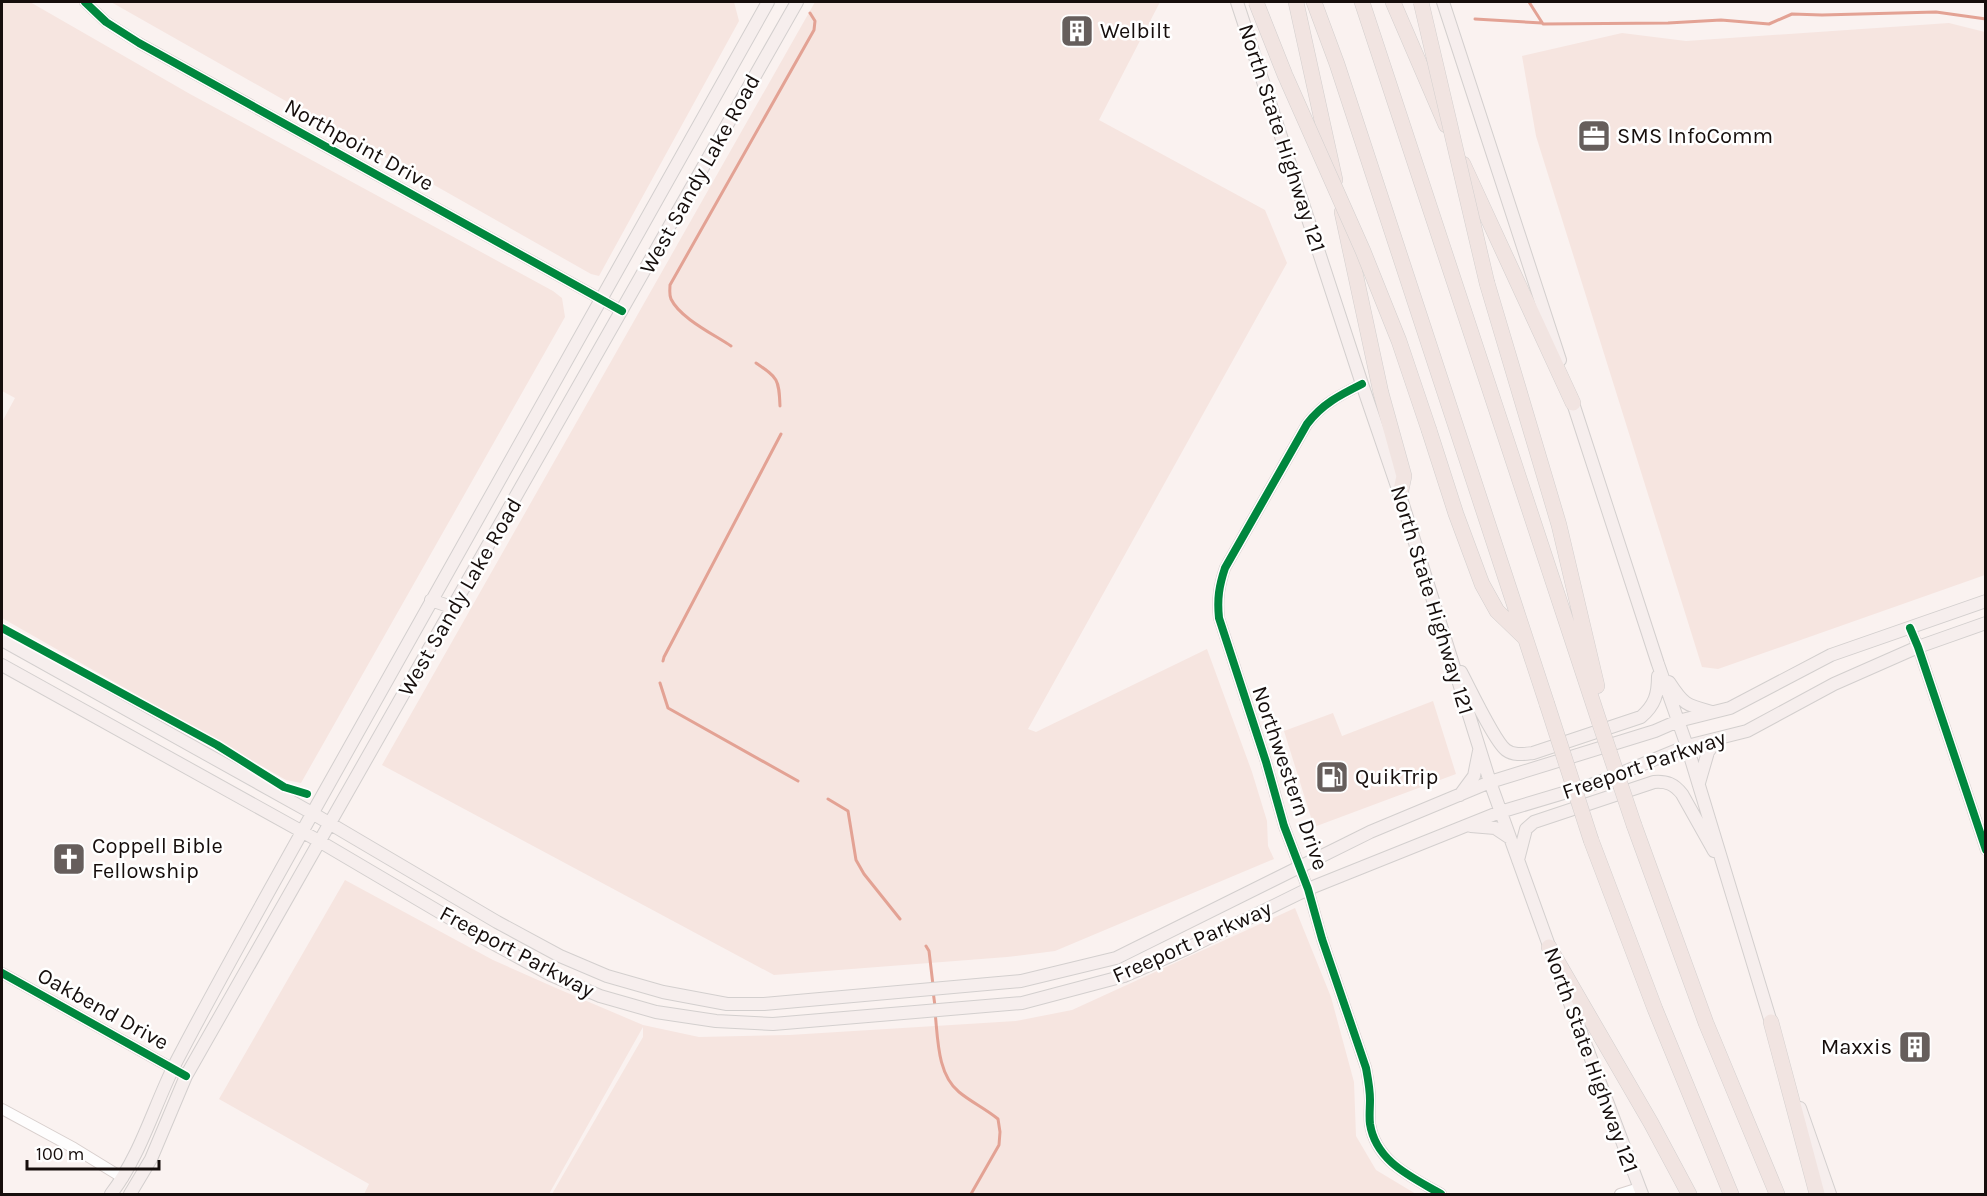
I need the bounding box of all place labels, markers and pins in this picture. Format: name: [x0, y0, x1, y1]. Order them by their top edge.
building icon: Welbilt: [1059, 13, 1095, 49]
place label: Welbilt: [1100, 18, 1170, 44]
office icon: SMS InfoComm: [1576, 118, 1612, 154]
place label: SMS InfoComm: [1617, 123, 1773, 149]
fuel station icon: QuikTrip: [1314, 759, 1350, 795]
place label: QuikTrip: [1355, 764, 1438, 790]
place label: Coppell Bible Fellowship: [92, 833, 223, 884]
church icon: Coppell Bible Fellowship: [51, 841, 87, 877]
building icon: Maxxis: [1897, 1029, 1933, 1065]
place label: Maxxis: [1821, 1034, 1892, 1060]

